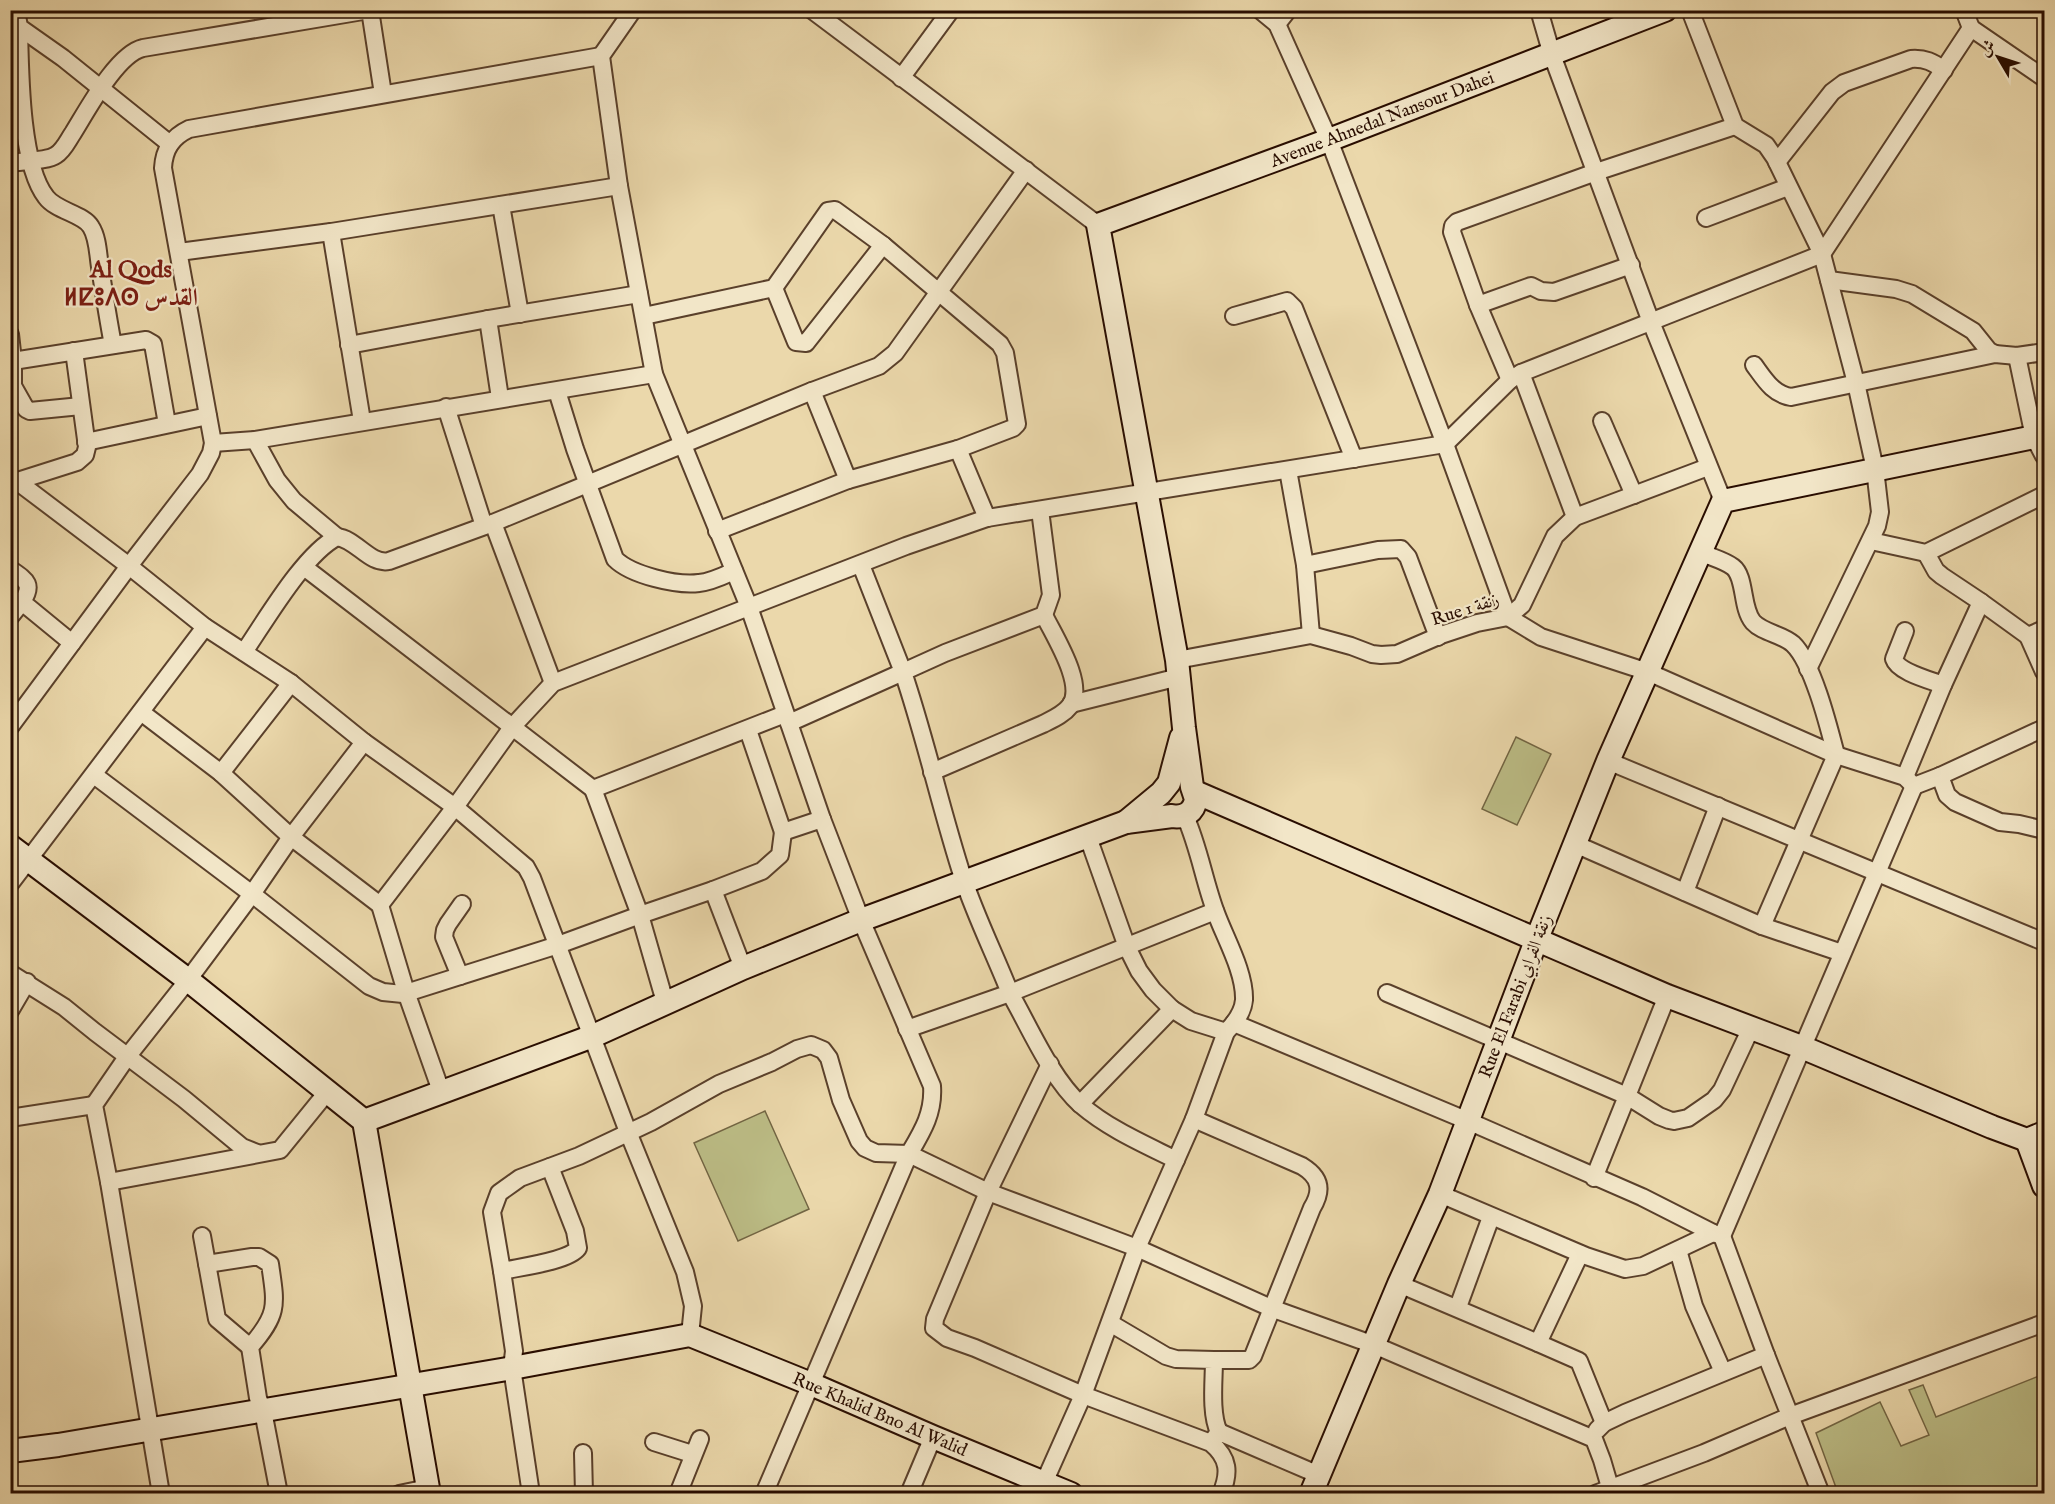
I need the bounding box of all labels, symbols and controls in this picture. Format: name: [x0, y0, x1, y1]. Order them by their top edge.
north arrow: [1968, 27, 2028, 87]
text: ش: [1975, 36, 2001, 61]
street label: Avenue Ahnedal Nansour Dahei: [1266, 67, 1498, 174]
district label: Al Qods ⵍⵇⵓⴷⵙ القدس: [64, 255, 198, 314]
street label: Rue 1 زنقة: [1429, 589, 1502, 632]
street label: Rue El Farabi زنقة الفرابي: [1475, 911, 1560, 1082]
street label: Rue Khalid Bno Al Walid: [788, 1368, 971, 1463]

